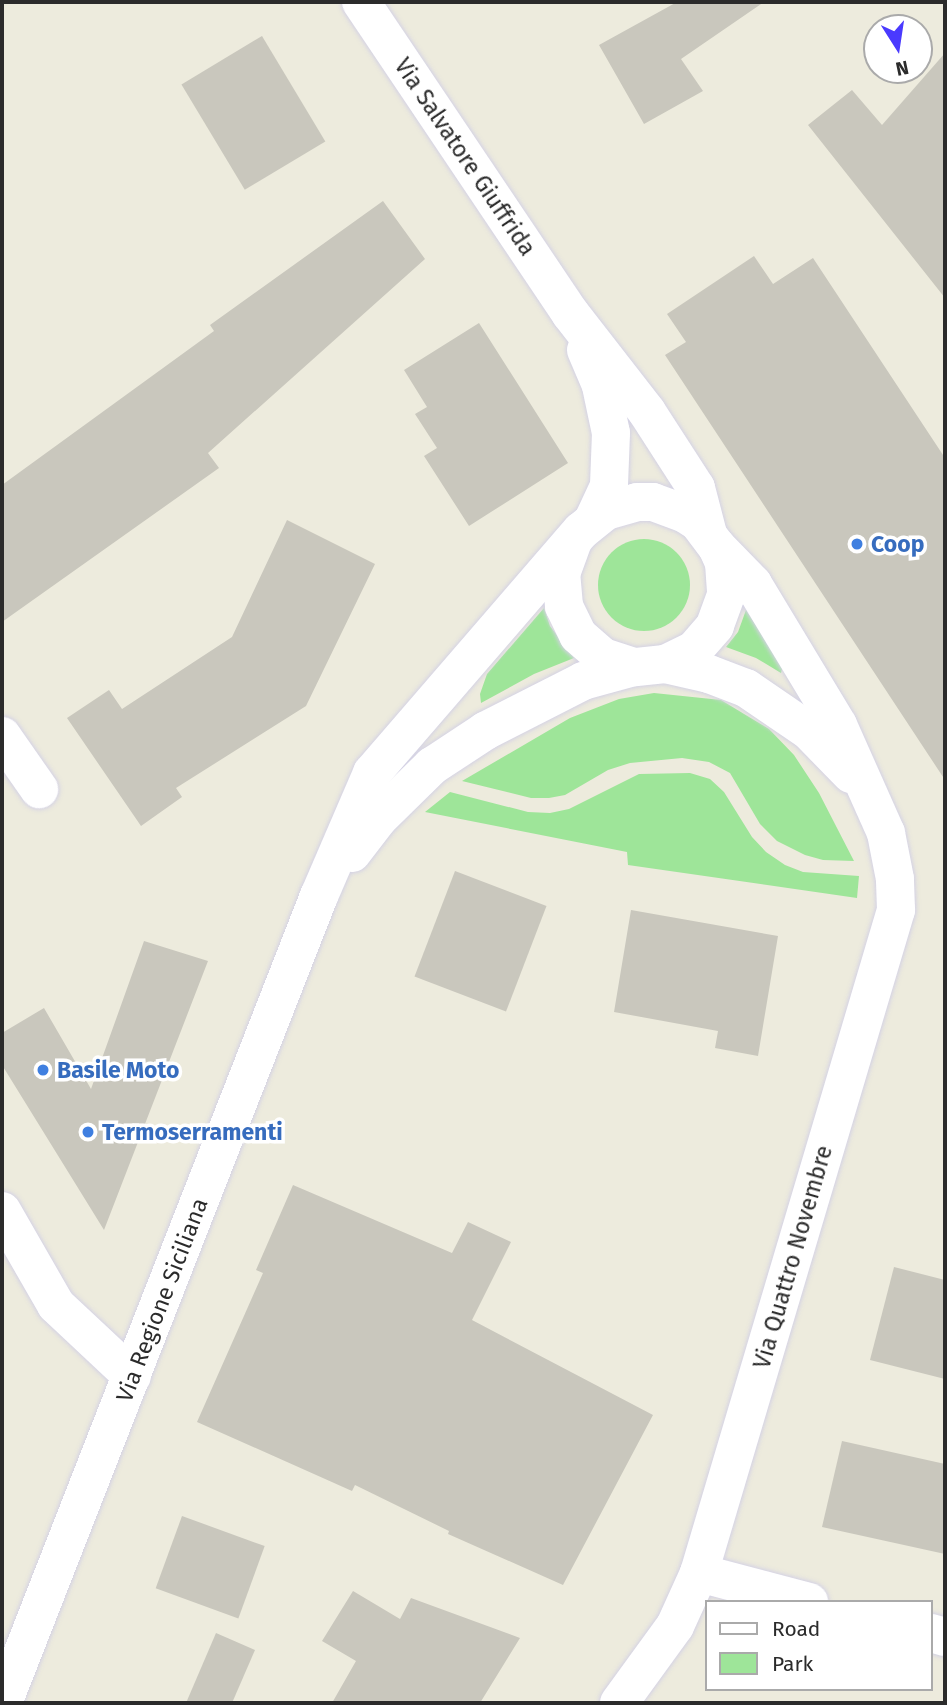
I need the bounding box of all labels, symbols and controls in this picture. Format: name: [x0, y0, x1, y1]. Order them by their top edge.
north arrow: [863, 14, 933, 84]
street label: Via Salvatore Giuffrida: [389, 53, 541, 261]
text: N: [894, 56, 911, 81]
place label: Coop: [871, 530, 924, 558]
marker: Coop: [849, 536, 865, 552]
place label: Basile Moto: [57, 1056, 179, 1084]
marker: Basile Moto: [35, 1062, 51, 1078]
place label: Termoserramenti: [102, 1118, 283, 1146]
marker: Termoserramenti: [80, 1124, 96, 1140]
street label: Via Quattro Novembre: [748, 1142, 838, 1372]
street label: Via Regione Siciliana: [110, 1194, 214, 1406]
legend: [706, 1600, 933, 1691]
text: Road: [772, 1616, 820, 1642]
text: Park: [772, 1651, 813, 1677]

